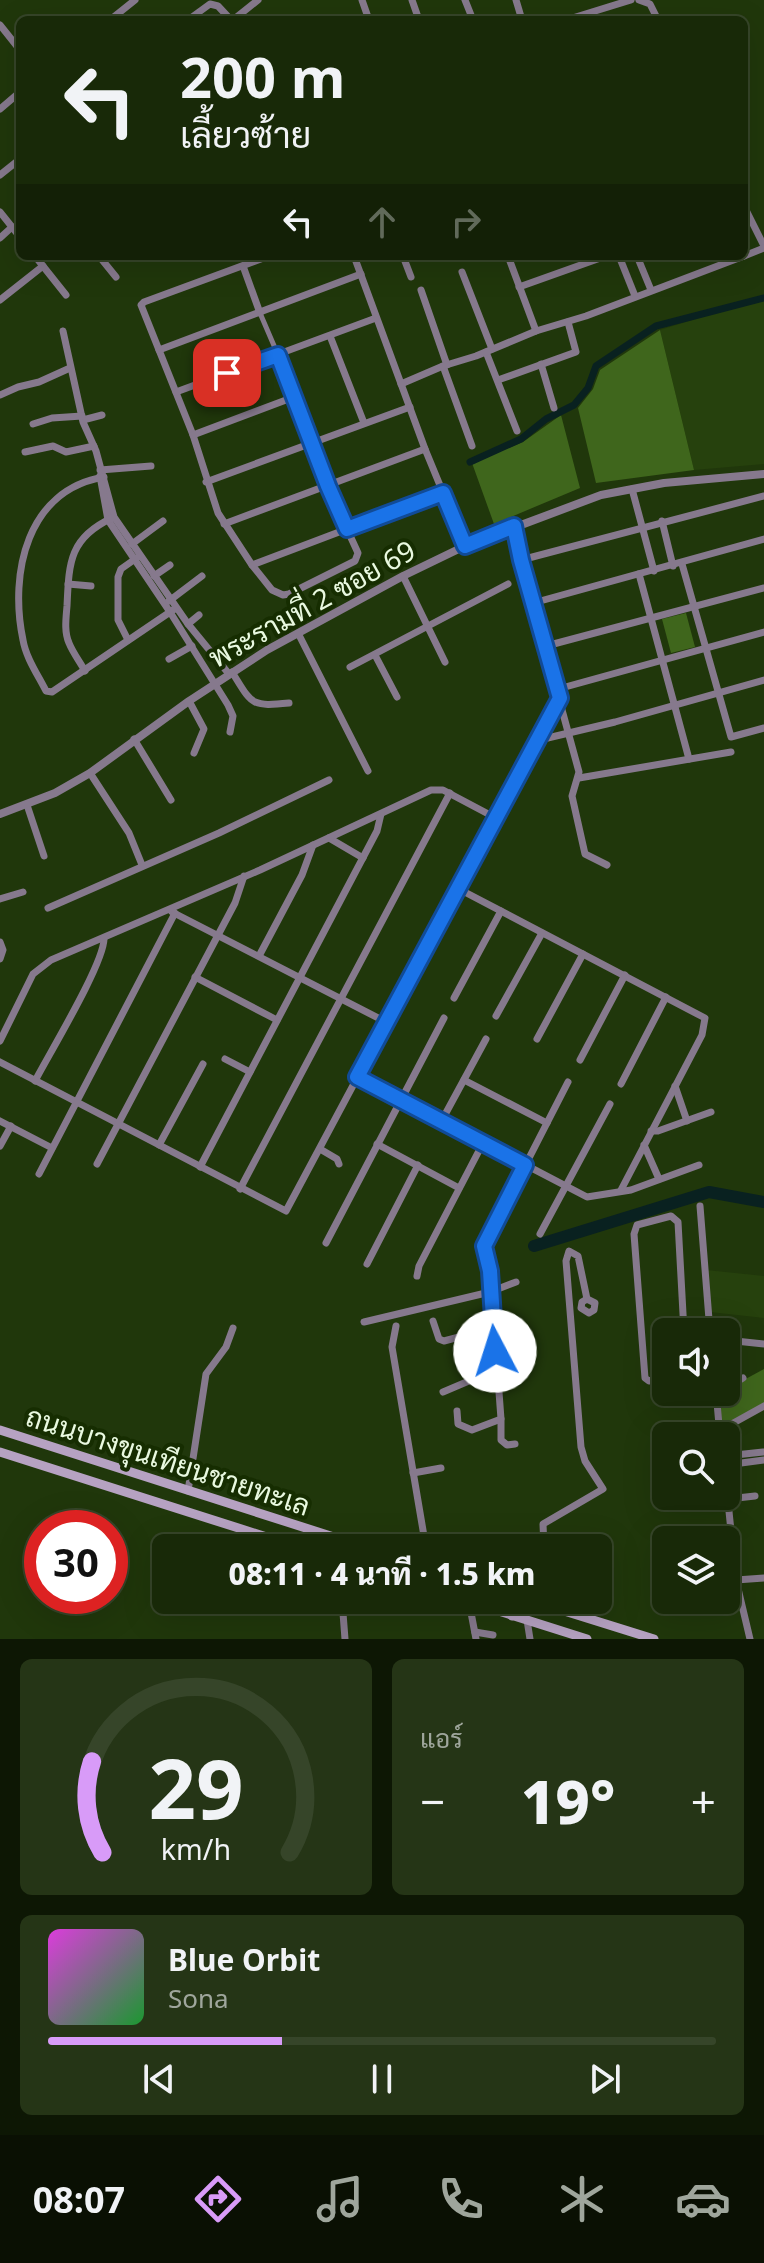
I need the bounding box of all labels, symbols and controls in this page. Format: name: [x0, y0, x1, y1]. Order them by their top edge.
text: 200 m: [180, 38, 345, 114]
icon: left: [48, 48, 152, 152]
text: เลี้ยวซ้าย: [180, 110, 311, 159]
icon: left: [276, 200, 320, 244]
icon: ahead: [360, 200, 404, 244]
icon: right: [444, 200, 488, 244]
pin: [193, 339, 261, 407]
icon: arrive: [205, 351, 249, 395]
street label: พระรามที่ 2 ซอย 69: [199, 527, 422, 676]
position arrow: [453, 1309, 537, 1393]
map controls: [652, 1318, 740, 1614]
button: sound: [652, 1318, 740, 1406]
street label: ถนนบางขุนเทียนชายทะเล: [21, 1396, 315, 1526]
button: search: [652, 1422, 740, 1510]
speed limit sign: 30: [24, 1510, 128, 1614]
button: layers: [652, 1526, 740, 1614]
text: 08:11 · 4 นาที · 1.5 km: [229, 1553, 535, 1594]
text: แอร์: [420, 1720, 463, 1756]
text: 29: [148, 1730, 244, 1843]
text: 19°: [521, 1760, 615, 1842]
text: −: [420, 1771, 445, 1831]
text: +: [691, 1771, 716, 1831]
text: km/h: [161, 1829, 231, 1868]
text: Blue Orbit: [168, 1939, 320, 1980]
text: Sona: [168, 1980, 229, 2016]
icon: previous: [137, 2057, 181, 2101]
icon: pause: [360, 2057, 404, 2101]
icon: next: [583, 2057, 627, 2101]
icon: directions: [190, 2171, 246, 2227]
icon: music: [312, 2171, 368, 2227]
icon: phone: [433, 2171, 489, 2227]
icon: climate: [554, 2171, 610, 2227]
icon: car: [675, 2171, 731, 2227]
text: 08:07: [33, 2175, 125, 2224]

